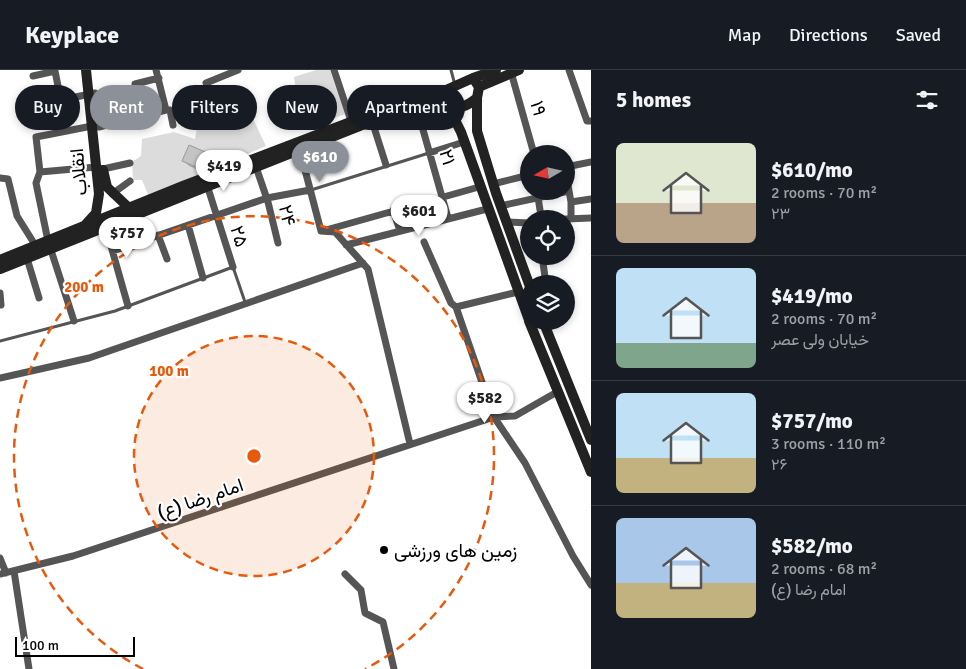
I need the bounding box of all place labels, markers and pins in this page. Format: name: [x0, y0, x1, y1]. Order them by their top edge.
pin: $610: [290, 140, 350, 183]
pin: $419: [194, 150, 254, 192]
pin: $601: [389, 194, 449, 237]
pin: $757: [97, 216, 157, 259]
pin: $582: [455, 382, 515, 424]
centre of rings: [245, 447, 263, 465]
place label: زمین های ورزشی: [394, 539, 517, 563]
marker: زمین های ورزشی: [378, 544, 390, 556]

